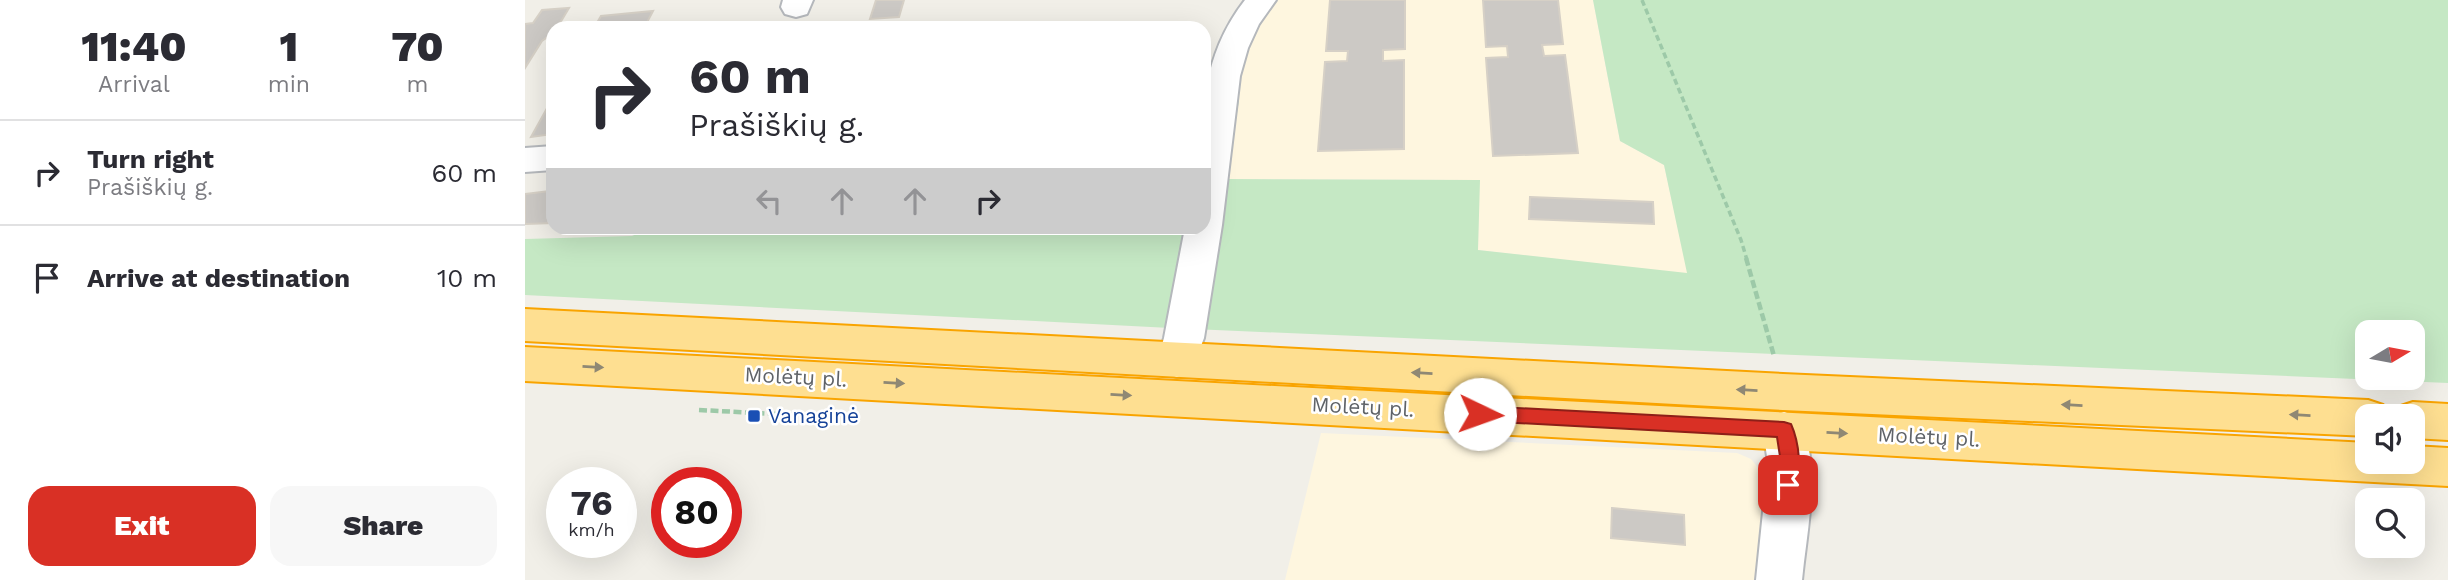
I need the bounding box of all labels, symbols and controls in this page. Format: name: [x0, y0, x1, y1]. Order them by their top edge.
text: 11:40: [81, 22, 187, 71]
text: 1: [280, 22, 298, 71]
text: 70: [391, 22, 444, 71]
text: 60 m: [689, 47, 811, 105]
icon: right: [574, 49, 665, 140]
text: Arrival: [98, 71, 170, 98]
text: min: [268, 71, 310, 98]
text: m: [407, 71, 428, 98]
text: Prašiškių g.: [689, 106, 864, 144]
text: Turn right: [87, 144, 214, 174]
icon: right: [28, 154, 66, 192]
text: 60 m: [431, 158, 497, 188]
text: Prašiškių g.: [87, 174, 213, 201]
icon: left: [750, 182, 788, 220]
icon: ahead: [823, 182, 861, 220]
icon: ahead: [896, 182, 934, 220]
icon: right: [969, 182, 1007, 220]
icon: arrive: [28, 259, 66, 297]
text: Arrive at destination: [87, 263, 350, 293]
text: 10 m: [437, 263, 497, 293]
north arrow: [2355, 320, 2425, 390]
map controls: [2355, 320, 2425, 558]
street label: Molėtų pl.: [744, 361, 848, 392]
one-way arrow: [582, 362, 604, 373]
one-way arrow: [1411, 367, 1433, 378]
one-way arrow: [883, 377, 905, 388]
position arrow: [1443, 377, 1517, 451]
one-way arrow: [1736, 385, 1758, 396]
one-way arrow: [1110, 389, 1132, 400]
street label: Molėtų pl.: [1311, 391, 1415, 422]
one-way arrow: [2061, 400, 2083, 411]
place label: Vanaginė: [768, 403, 859, 428]
button: sound: [2355, 404, 2425, 474]
marker: Vanaginė: [746, 408, 762, 424]
one-way arrow: [2288, 410, 2310, 421]
street label: Molėtų pl.: [1877, 421, 1981, 452]
one-way arrow: [1827, 427, 1849, 438]
pin: [1758, 455, 1818, 515]
icon: arrive: [1769, 466, 1807, 504]
speed limit sign: 80: [651, 467, 742, 558]
text: 76: [571, 482, 612, 524]
button: Exit: [28, 486, 256, 566]
button: Share: [270, 486, 497, 566]
button: search: [2355, 488, 2425, 558]
text: km/h: [568, 519, 615, 540]

